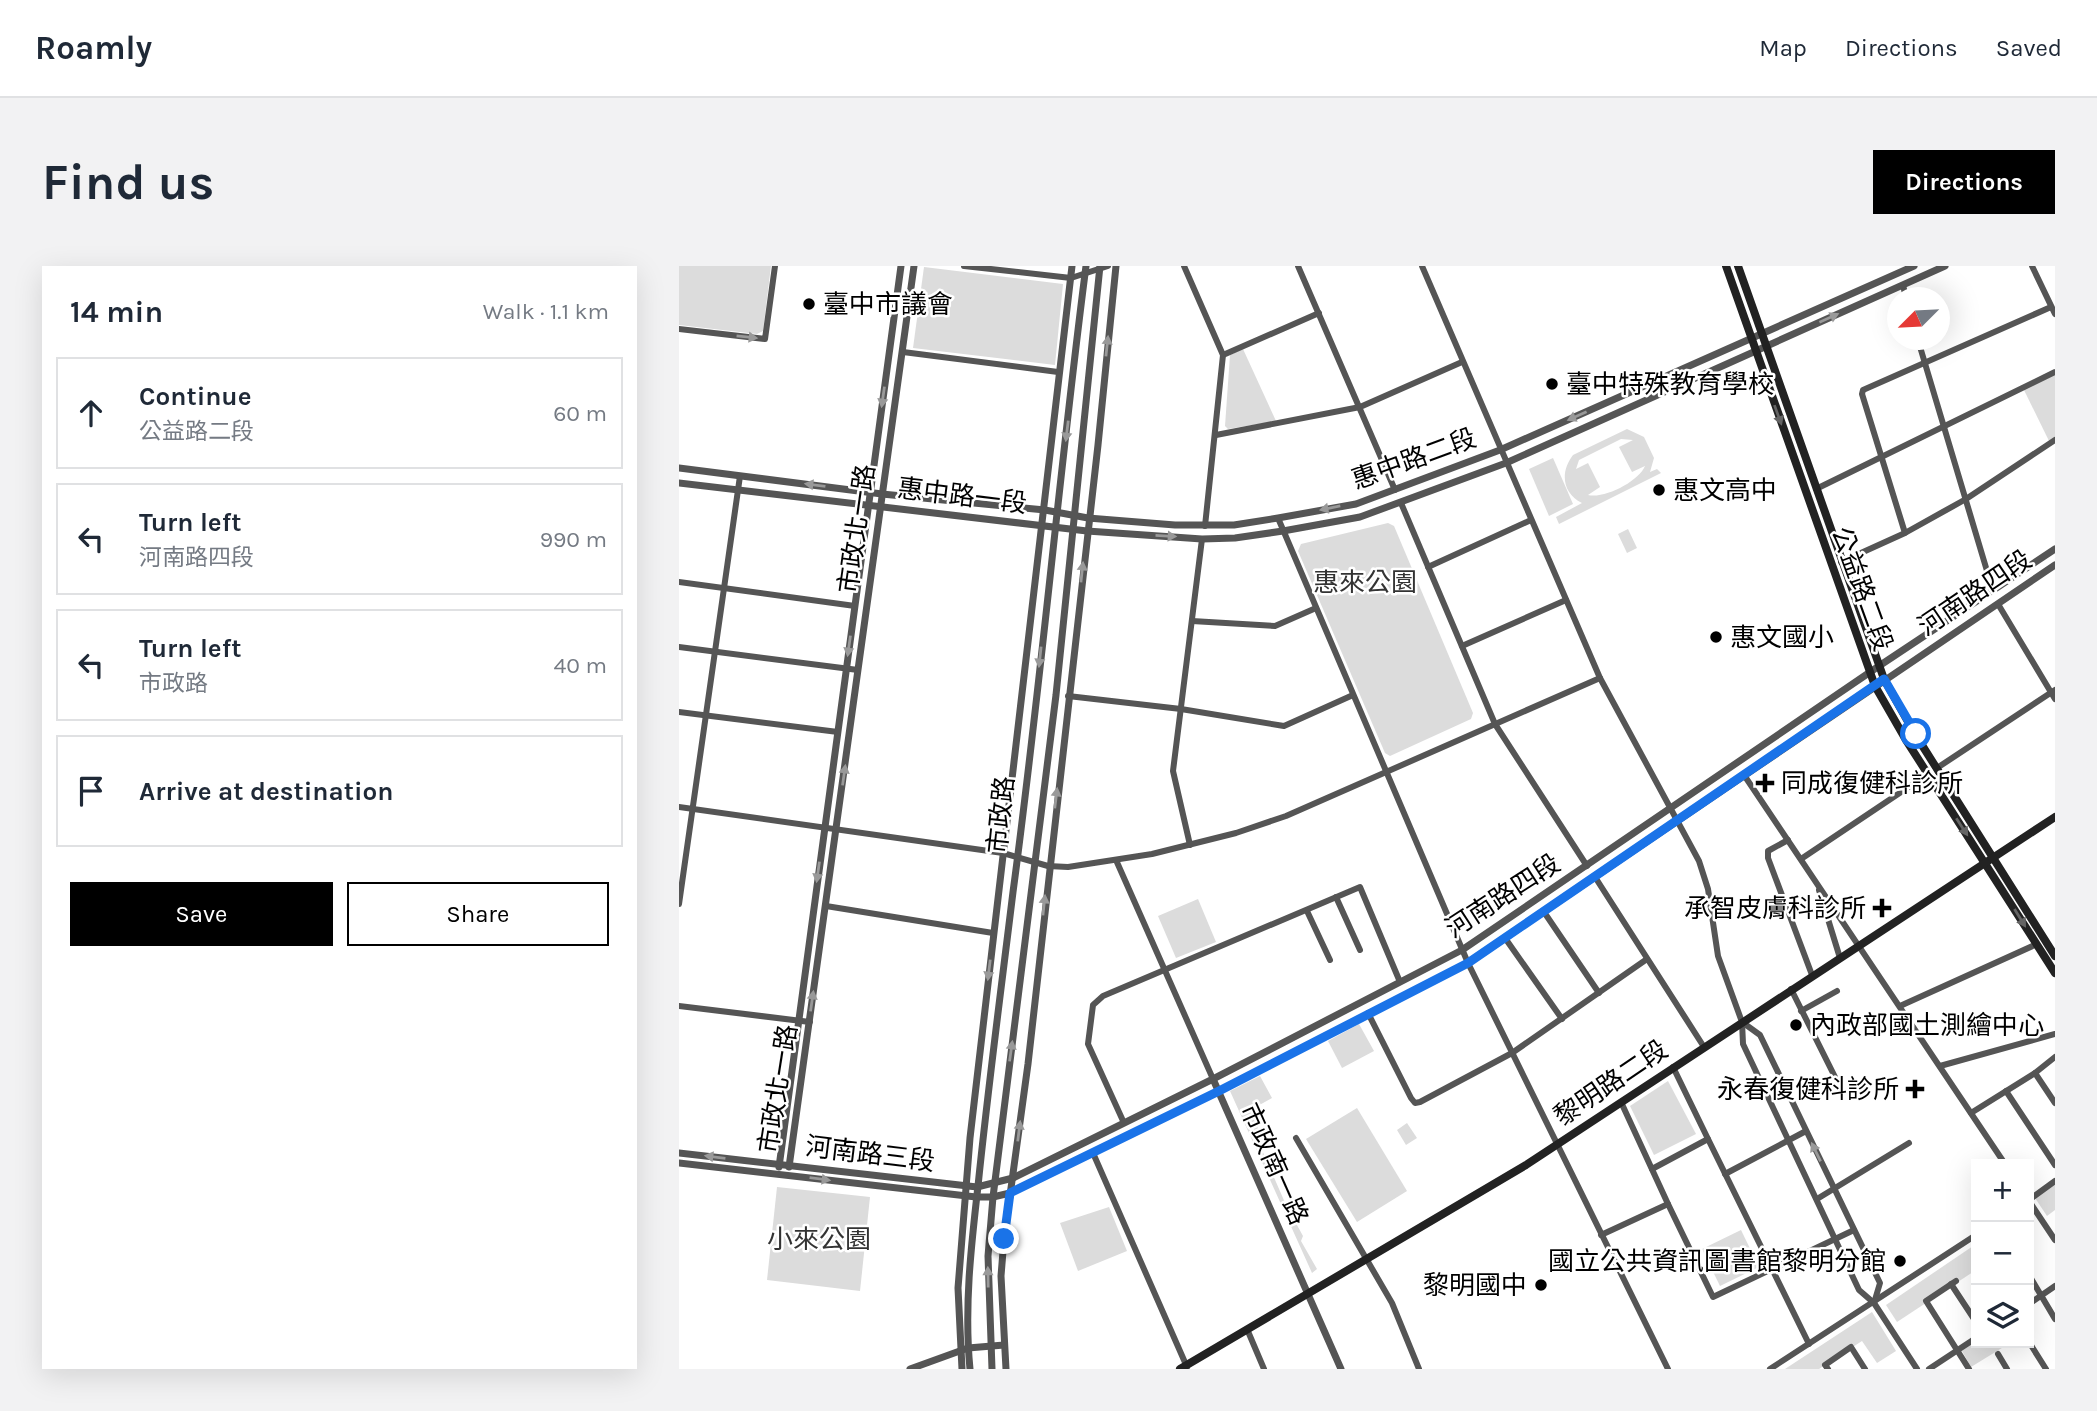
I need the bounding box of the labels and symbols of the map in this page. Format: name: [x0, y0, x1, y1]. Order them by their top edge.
north arrow: [1887, 287, 1950, 350]
place label: 臺中市議會: [823, 289, 953, 320]
marker: 臺中市議會: [801, 296, 817, 312]
one-way arrow: [1818, 312, 1839, 323]
one-way arrow: [736, 331, 758, 342]
one-way arrow: [1102, 335, 1113, 357]
place label: 臺中特殊教育學校: [1566, 369, 1774, 400]
marker: 臺中特殊教育學校: [1544, 376, 1560, 392]
one-way arrow: [878, 386, 889, 408]
one-way arrow: [1773, 405, 1784, 426]
one-way arrow: [1566, 411, 1587, 422]
one-way arrow: [1062, 420, 1073, 442]
street label: 惠中路二段: [1348, 422, 1480, 496]
street label: 市政北一路: [833, 462, 881, 596]
street label: 惠中路一段: [896, 473, 1028, 519]
place label: 惠文高中: [1673, 475, 1777, 506]
one-way arrow: [804, 480, 826, 491]
marker: 惠文高中: [1651, 482, 1667, 498]
one-way arrow: [1319, 503, 1341, 514]
street label: 公益路二段: [1825, 523, 1899, 655]
one-way arrow: [1155, 531, 1177, 542]
street label: 河南路四段: [1912, 544, 2038, 642]
one-way arrow: [1076, 561, 1087, 583]
park label: 惠來公園: [1313, 567, 1417, 598]
place label: 惠文國小: [1730, 622, 1834, 653]
marker: 惠文國小: [1708, 629, 1724, 645]
one-way arrow: [844, 635, 855, 657]
one-way arrow: [1034, 646, 1045, 668]
route start: [1900, 718, 1931, 749]
one-way arrow: [838, 764, 849, 786]
place label: 同成復健科診所: [1781, 768, 1963, 799]
marker: 同成復健科診所: [1755, 773, 1775, 793]
street label: 市政路: [982, 775, 1020, 855]
one-way arrow: [1051, 787, 1062, 809]
one-way arrow: [1956, 817, 1969, 837]
street label: 河南路四段: [1440, 848, 1566, 944]
one-way arrow: [813, 861, 824, 883]
place label: 承智皮膚科診所: [1684, 893, 1866, 924]
one-way arrow: [1039, 894, 1050, 916]
marker: 承智皮膚科診所: [1872, 898, 1892, 918]
one-way arrow: [2014, 908, 2027, 927]
one-way arrow: [984, 959, 995, 981]
one-way arrow: [807, 990, 818, 1012]
place label: 內政部國土測繪中心: [1810, 1010, 2044, 1041]
marker: 內政部國土測繪中心: [1788, 1017, 1804, 1033]
street label: 市政北一路: [753, 1022, 803, 1156]
street label: 黎明路二段: [1548, 1034, 1674, 1132]
one-way arrow: [1006, 1040, 1017, 1062]
place label: 永春復健科診所: [1717, 1074, 1899, 1105]
marker: 永春復健科診所: [1905, 1079, 1925, 1099]
street label: 市政南一路: [1233, 1098, 1315, 1230]
one-way arrow: [1013, 1120, 1024, 1142]
street label: 河南路三段: [804, 1131, 936, 1177]
one-way arrow: [1811, 1142, 1822, 1162]
one-way arrow: [704, 1151, 726, 1162]
one-way arrow: [809, 1174, 831, 1185]
route end: [988, 1223, 1019, 1254]
park label: 小來公園: [767, 1224, 871, 1255]
place label: 國立公共資訊圖書館黎明分館: [1548, 1246, 1886, 1277]
marker: 國立公共資訊圖書館黎明分館: [1892, 1253, 1908, 1269]
one-way arrow: [982, 1266, 994, 1288]
place label: 黎明國中: [1423, 1270, 1527, 1301]
marker: 黎明國中: [1533, 1277, 1549, 1293]

